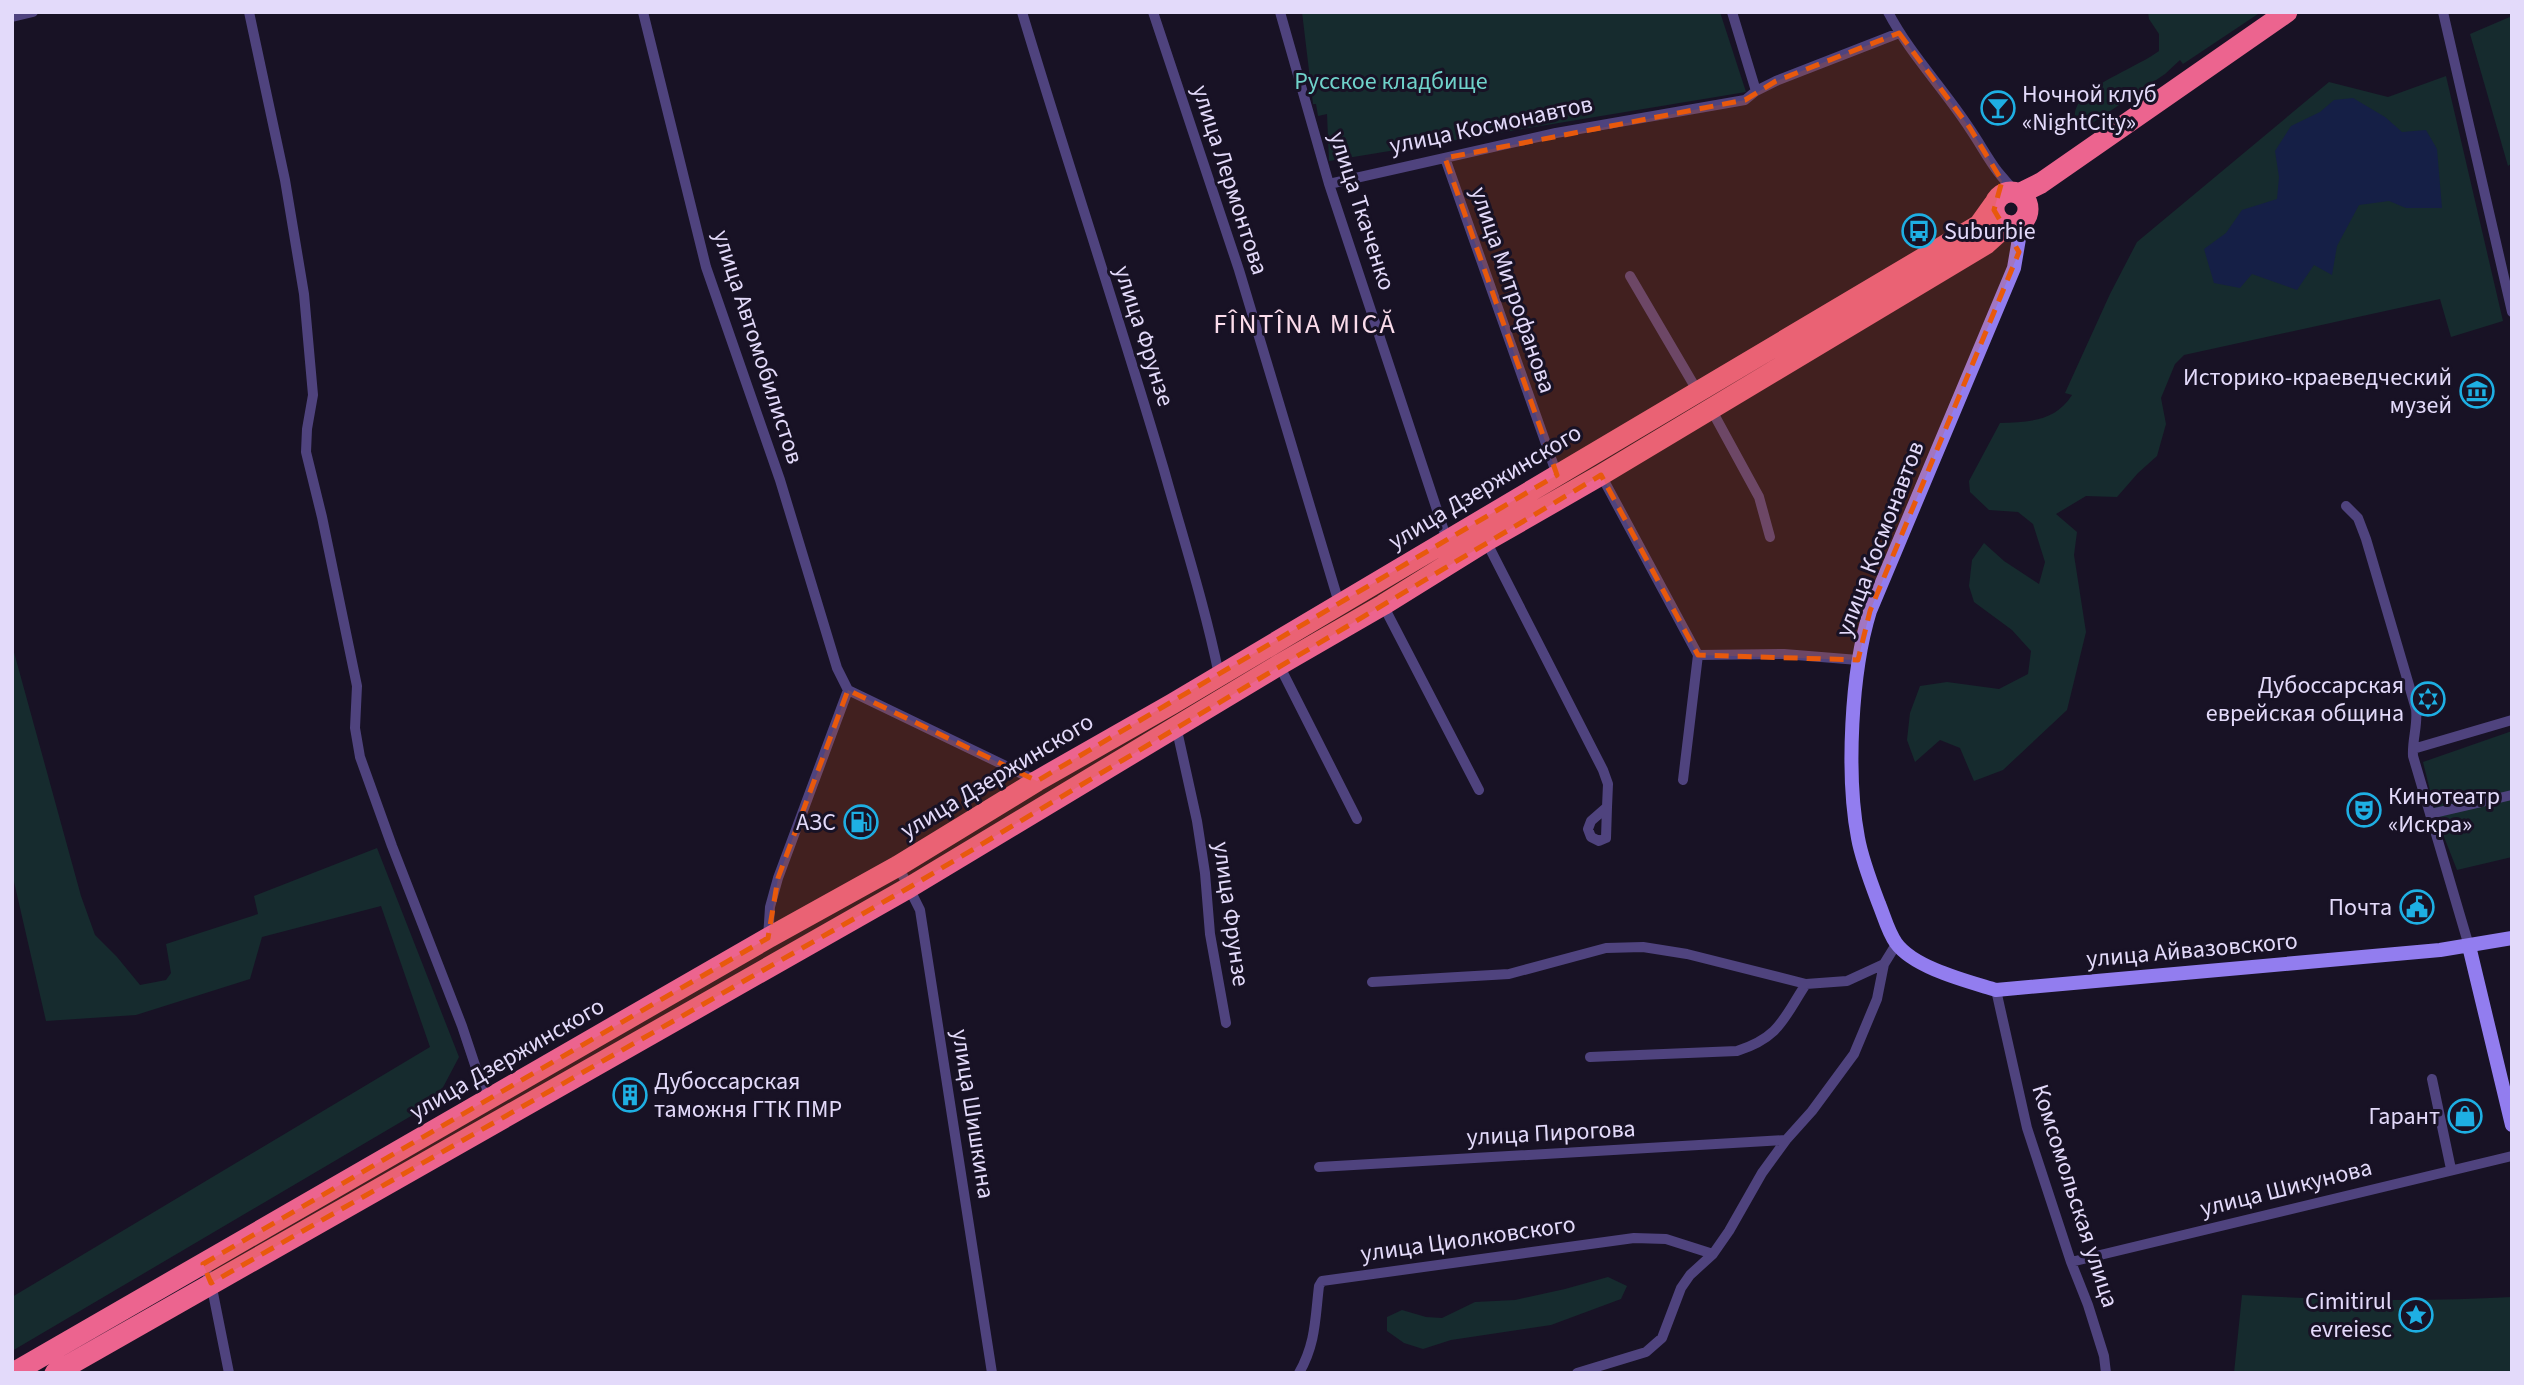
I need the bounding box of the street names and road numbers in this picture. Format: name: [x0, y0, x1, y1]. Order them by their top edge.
street label: улица Лермонтова: [1183, 81, 1277, 279]
street label: улица Космонавтов: [1386, 86, 1596, 164]
street label: улица Ткаченко: [1320, 127, 1404, 295]
street label: улица Митрофанова: [1461, 182, 1565, 398]
street label: улица Автомобилистов: [704, 226, 812, 468]
street label: улица Фрунзе: [1105, 261, 1183, 411]
street label: улица Дзержинского: [1382, 415, 1588, 559]
street label: улица Космонавтов: [1827, 436, 1933, 642]
street label: улица Дзержинского: [894, 704, 1100, 848]
street label: улица Фрунзе: [1204, 839, 1258, 989]
street label: улица Айвазовского: [2085, 923, 2299, 977]
street label: улица Дзержинского: [403, 989, 611, 1129]
street label: улица Шишкина: [942, 1027, 1004, 1201]
street label: Комсомольская улица: [2022, 1080, 2128, 1312]
street label: улица Пирогова: [1466, 1111, 1636, 1155]
street label: улица Шикунова: [2196, 1150, 2376, 1226]
street label: улица Циолковского: [1358, 1207, 1578, 1271]

